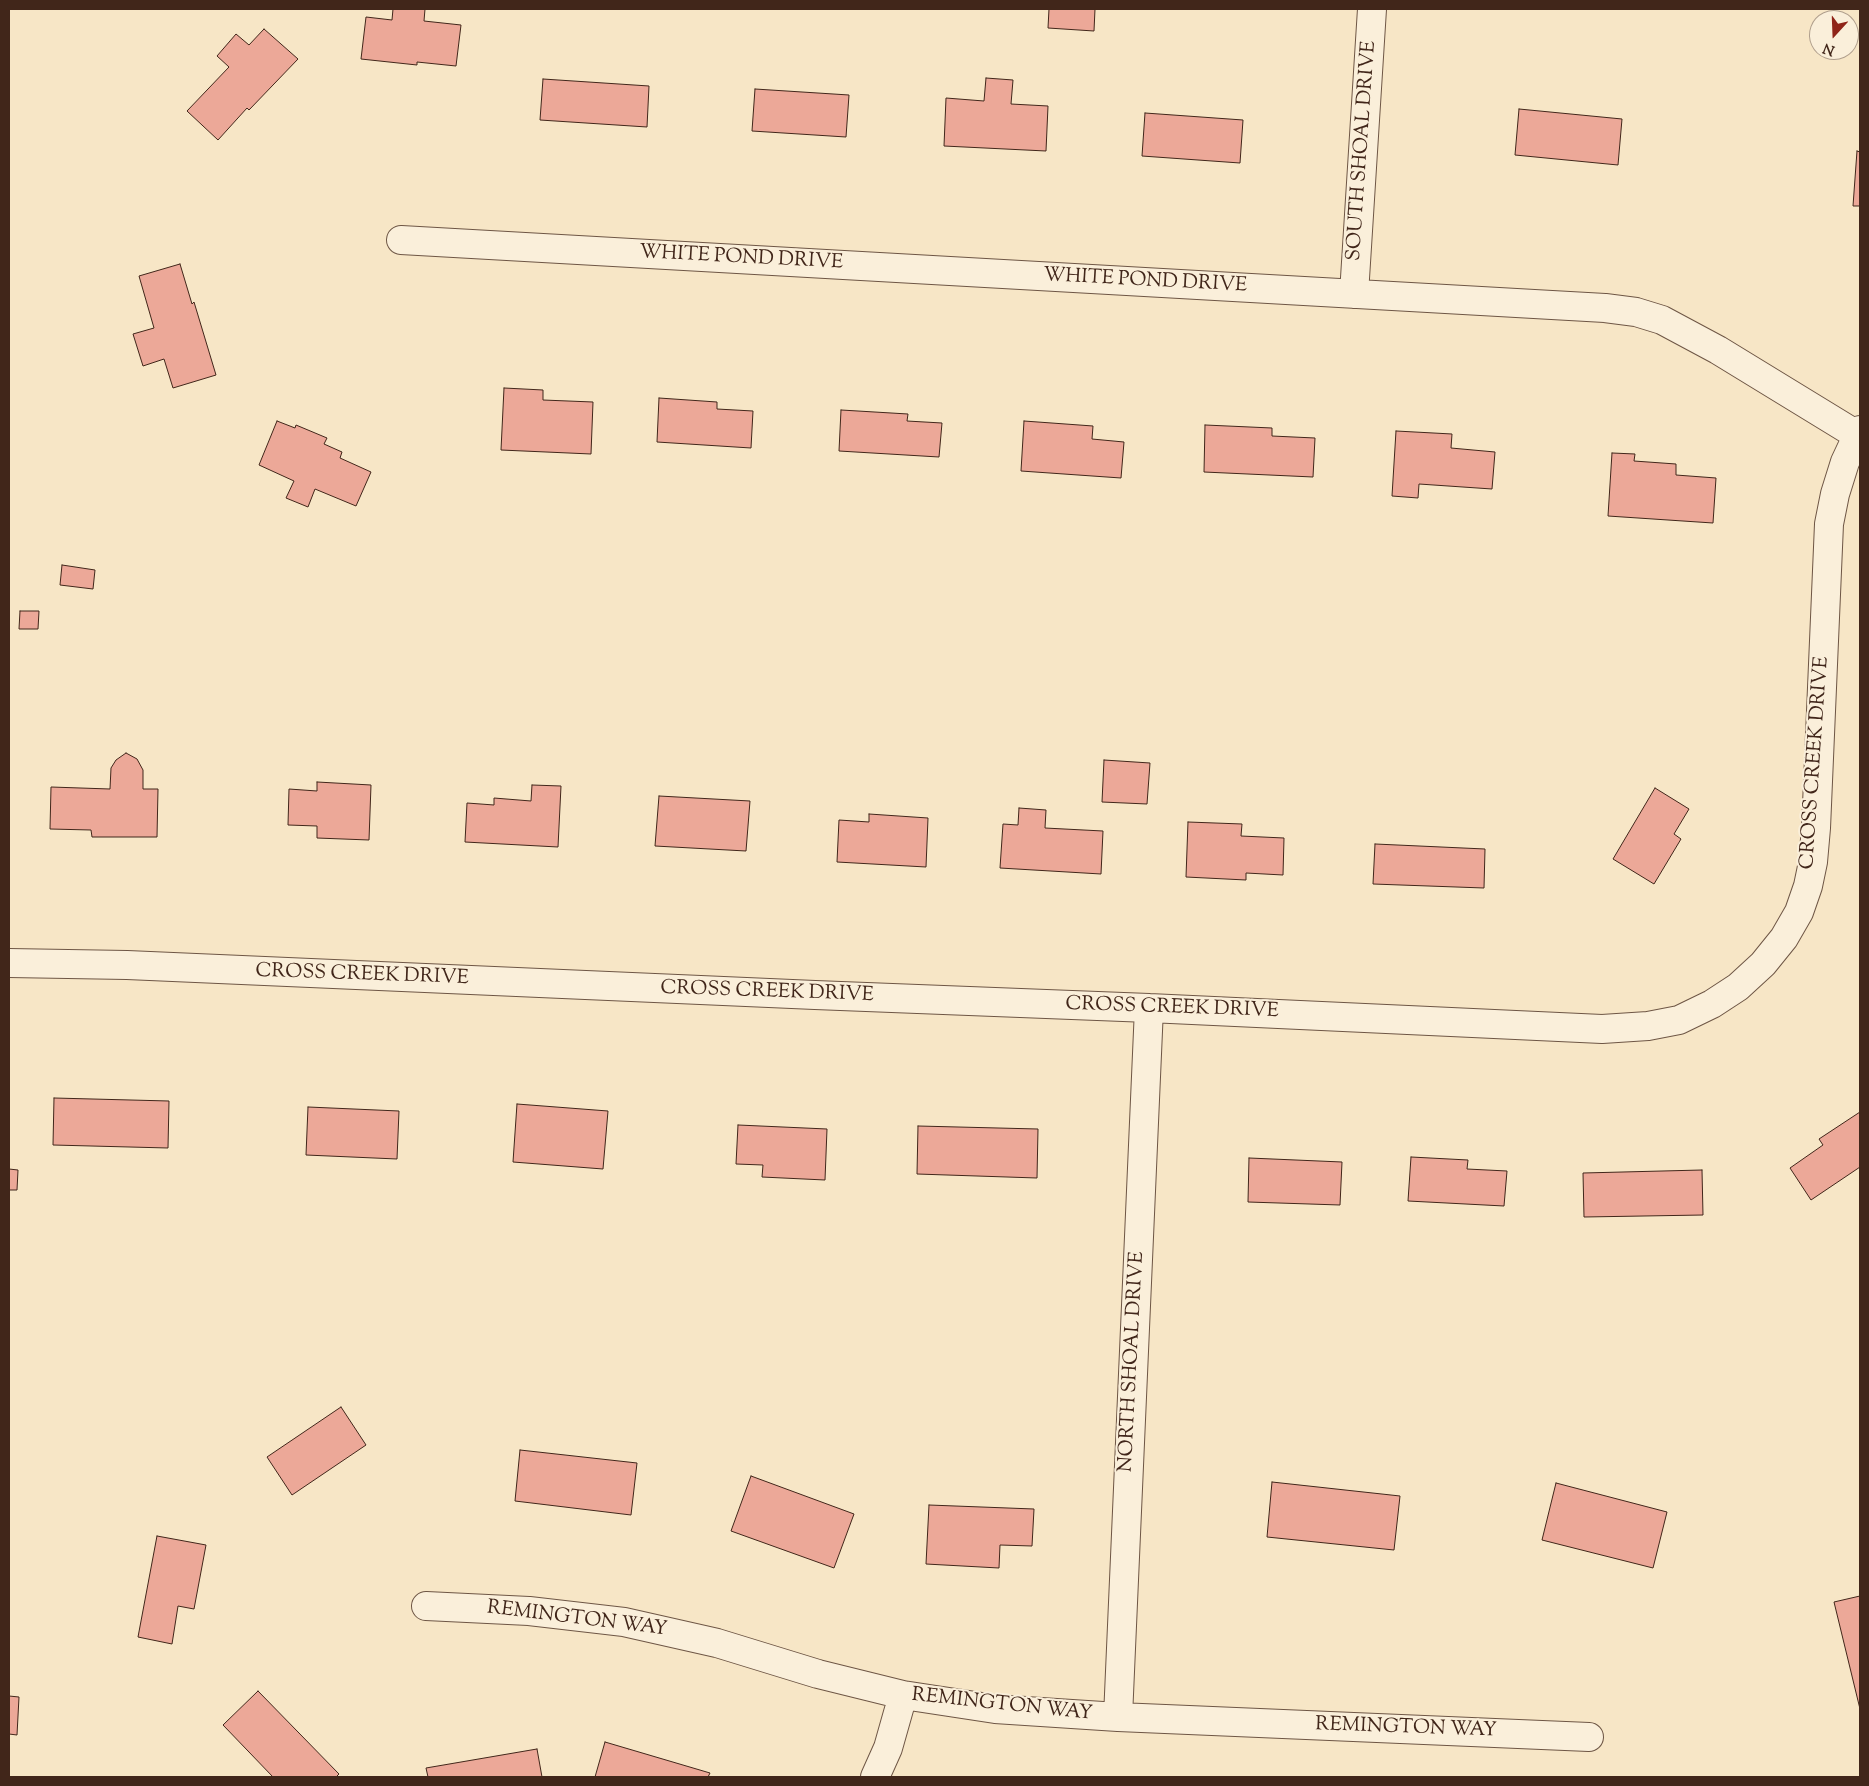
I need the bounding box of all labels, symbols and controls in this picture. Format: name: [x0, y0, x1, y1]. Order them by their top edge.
north arrow: [1809, 10, 1859, 60]
text: N: [1821, 37, 1838, 59]
street label: SOUTH SHOAL DRIVE: [1343, 40, 1383, 262]
street label: WHITE POND DRIVE: [638, 242, 844, 276]
street label: WHITE POND DRIVE: [1042, 265, 1248, 299]
street label: CROSS CREEK DRIVE: [1797, 656, 1835, 870]
street label: CROSS CREEK DRIVE: [255, 960, 469, 992]
street label: CROSS CREEK DRIVE: [660, 977, 874, 1009]
street label: CROSS CREEK DRIVE: [1065, 993, 1279, 1025]
street label: NORTH SHOAL DRIVE: [1115, 1251, 1151, 1473]
street label: REMINGTON WAY: [485, 1597, 669, 1643]
street label: REMINGTON WAY: [910, 1685, 1094, 1727]
street label: REMINGTON WAY: [1315, 1714, 1497, 1744]

